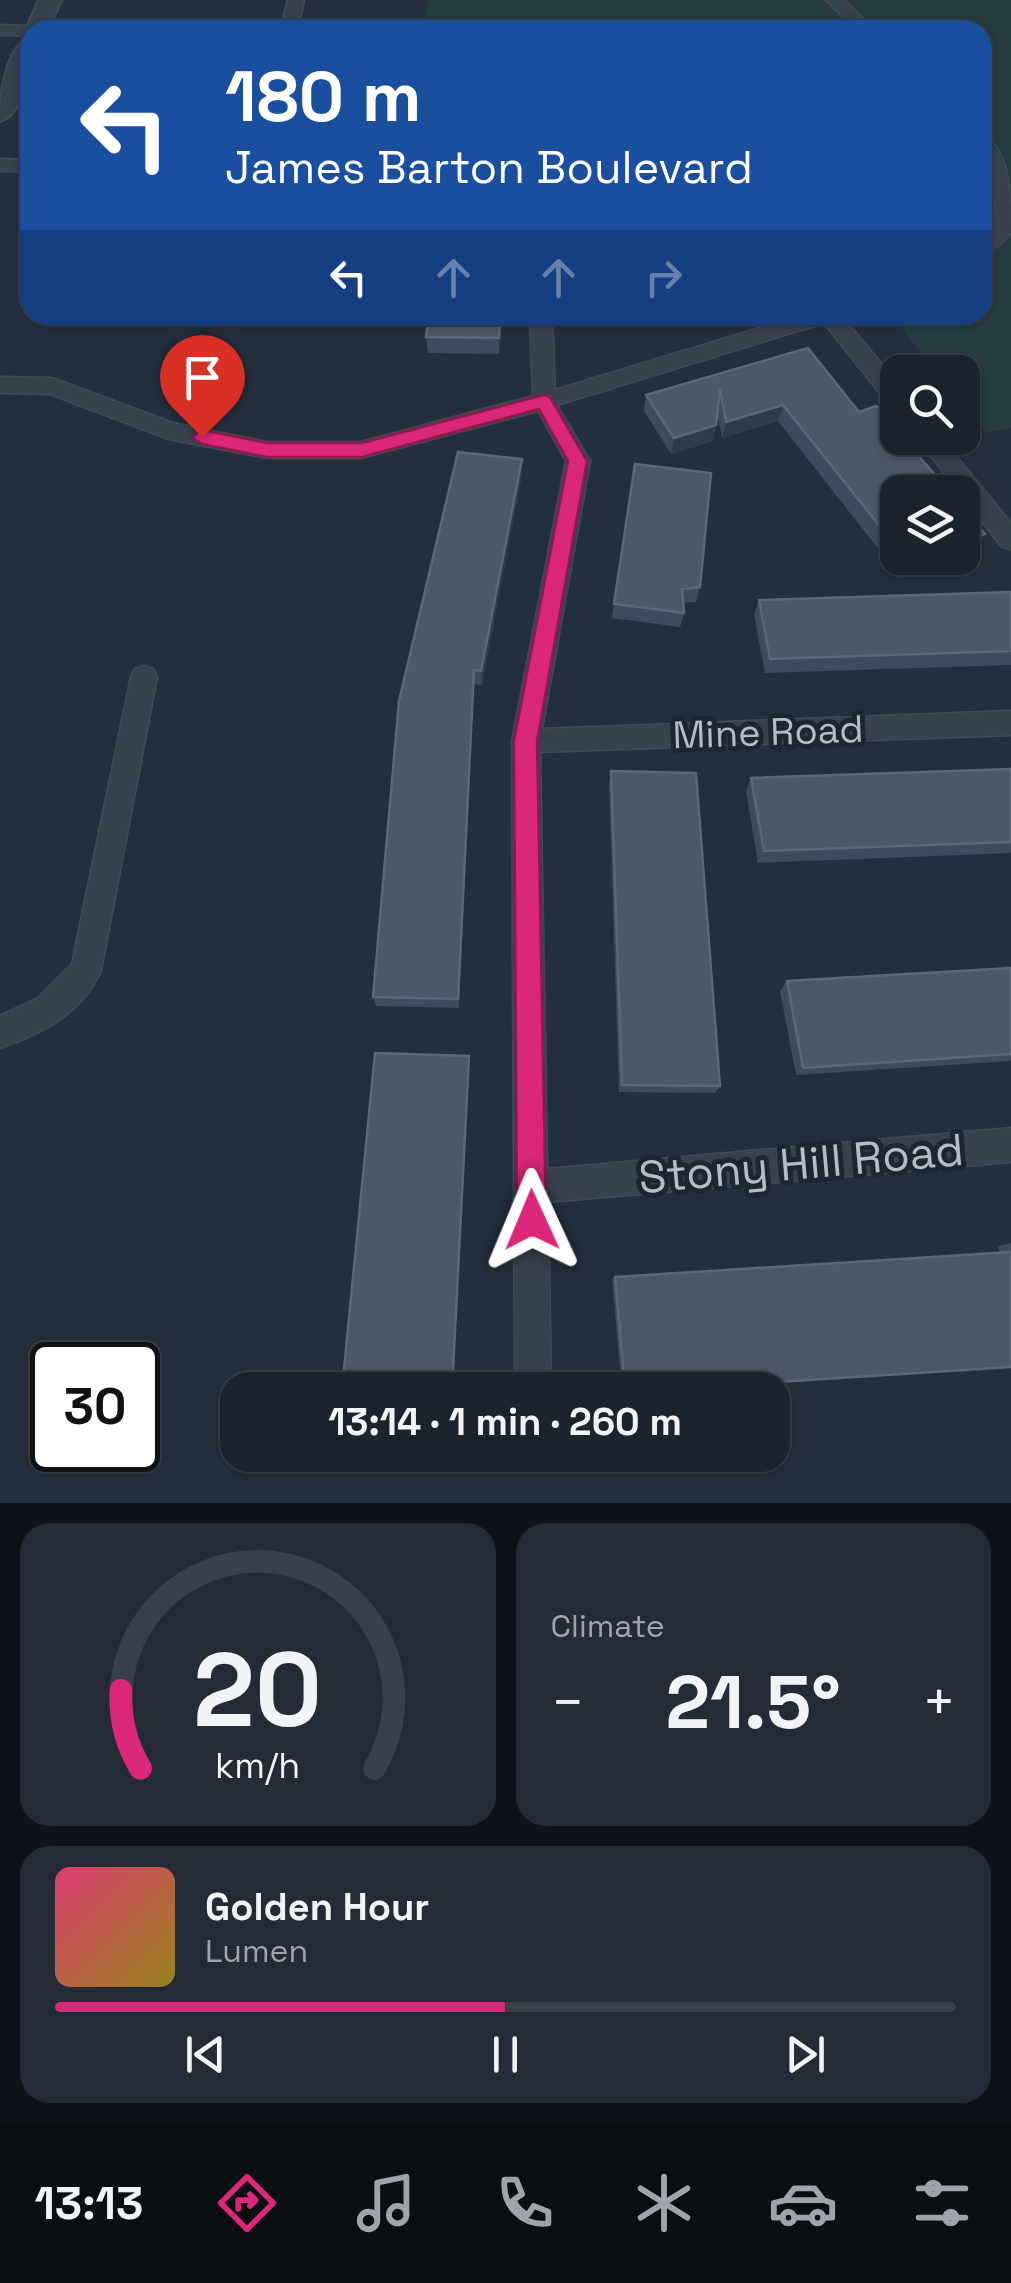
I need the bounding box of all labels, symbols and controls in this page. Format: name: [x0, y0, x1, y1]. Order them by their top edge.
text: 180 m: [225, 52, 422, 141]
icon: left: [60, 60, 190, 190]
text: James Barton Boulevard: [225, 139, 753, 196]
icon: left: [321, 250, 376, 305]
icon: ahead: [426, 250, 481, 305]
icon: ahead: [531, 250, 586, 305]
icon: right: [636, 250, 691, 305]
pin: [160, 335, 245, 438]
icon: arrive: [175, 350, 230, 405]
map controls: [880, 355, 980, 575]
button: search: [880, 355, 980, 455]
button: layers: [880, 475, 980, 575]
street label: Mine Road: [672, 705, 864, 759]
street label: Stony Hill Road: [636, 1121, 966, 1206]
position arrow: [480, 1168, 584, 1272]
speed limit sign: 30: [30, 1342, 160, 1472]
text: 13:14 · 1 min · 260 m: [328, 1398, 682, 1446]
text: Climate: [551, 1606, 665, 1646]
text: 20: [193, 1624, 322, 1756]
text: 21.5°: [666, 1654, 841, 1750]
text: −: [551, 1667, 585, 1737]
text: +: [922, 1667, 956, 1737]
text: km/h: [215, 1743, 300, 1788]
text: Golden Hour: [205, 1883, 429, 1931]
text: Lumen: [205, 1931, 308, 1971]
icon: previous: [178, 2027, 233, 2082]
icon: pause: [478, 2027, 533, 2082]
icon: next: [778, 2027, 833, 2082]
icon: directions: [212, 2168, 282, 2238]
icon: music: [351, 2168, 421, 2238]
icon: phone: [490, 2168, 560, 2238]
icon: climate: [629, 2168, 699, 2238]
icon: car: [768, 2168, 838, 2238]
icon: filters: [907, 2168, 977, 2238]
text: 13:13: [34, 2175, 143, 2232]

